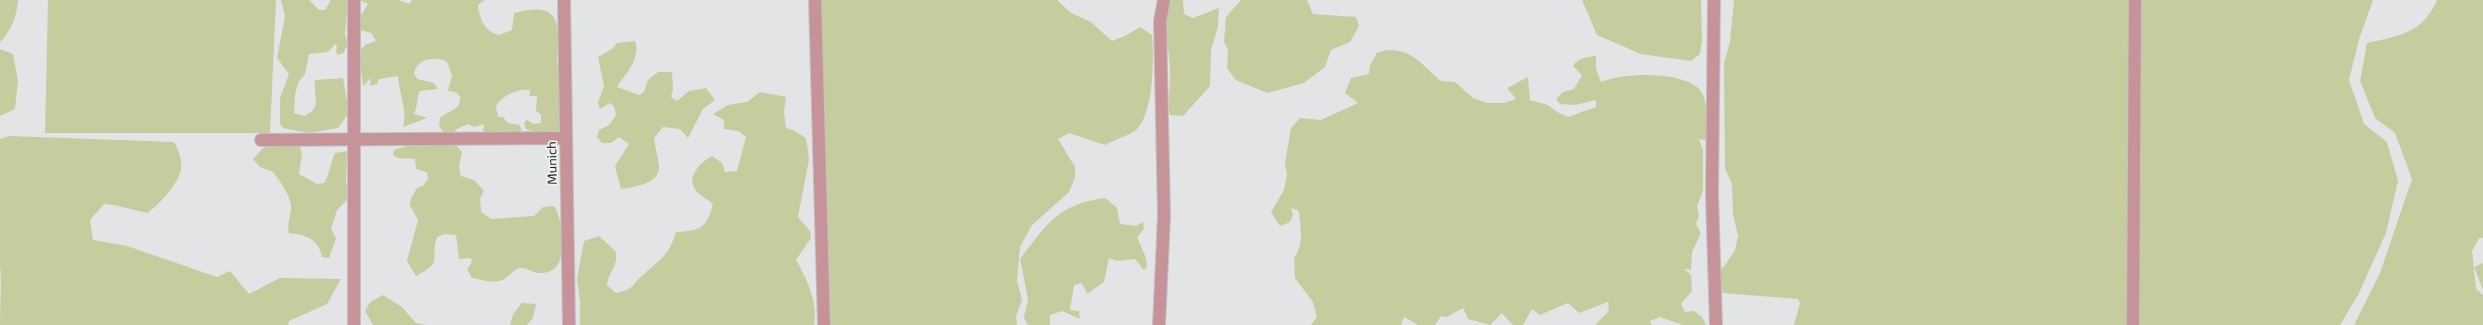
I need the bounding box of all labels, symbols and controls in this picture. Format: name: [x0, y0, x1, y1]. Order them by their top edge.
street label: Munich: [544, 141, 560, 185]

